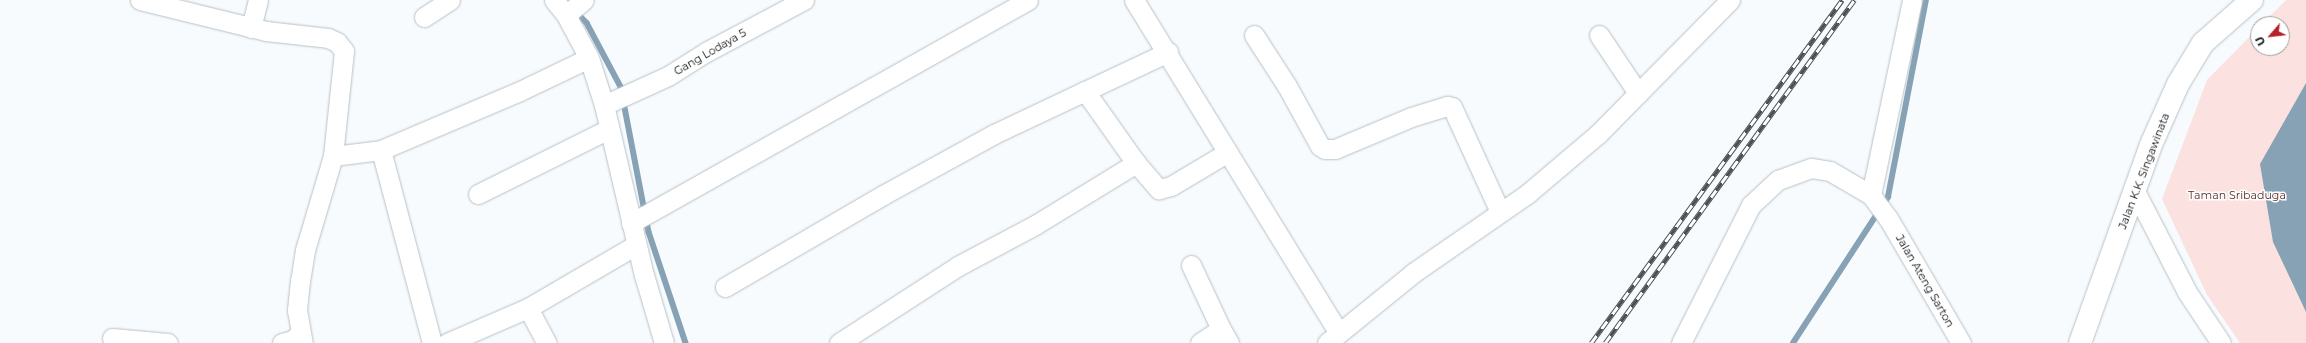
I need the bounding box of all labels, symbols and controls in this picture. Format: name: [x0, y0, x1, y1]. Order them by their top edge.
north arrow: [2250, 16, 2290, 56]
street label: Gang Lodaya 5: [672, 26, 748, 78]
text: U: [2252, 34, 2269, 48]
street label: Jalan K.K. Singawinata: [2116, 111, 2172, 231]
park label: Taman Sribaduga: [2188, 188, 2286, 202]
street label: Jalan Ateng Sarton: [1893, 232, 1957, 330]

